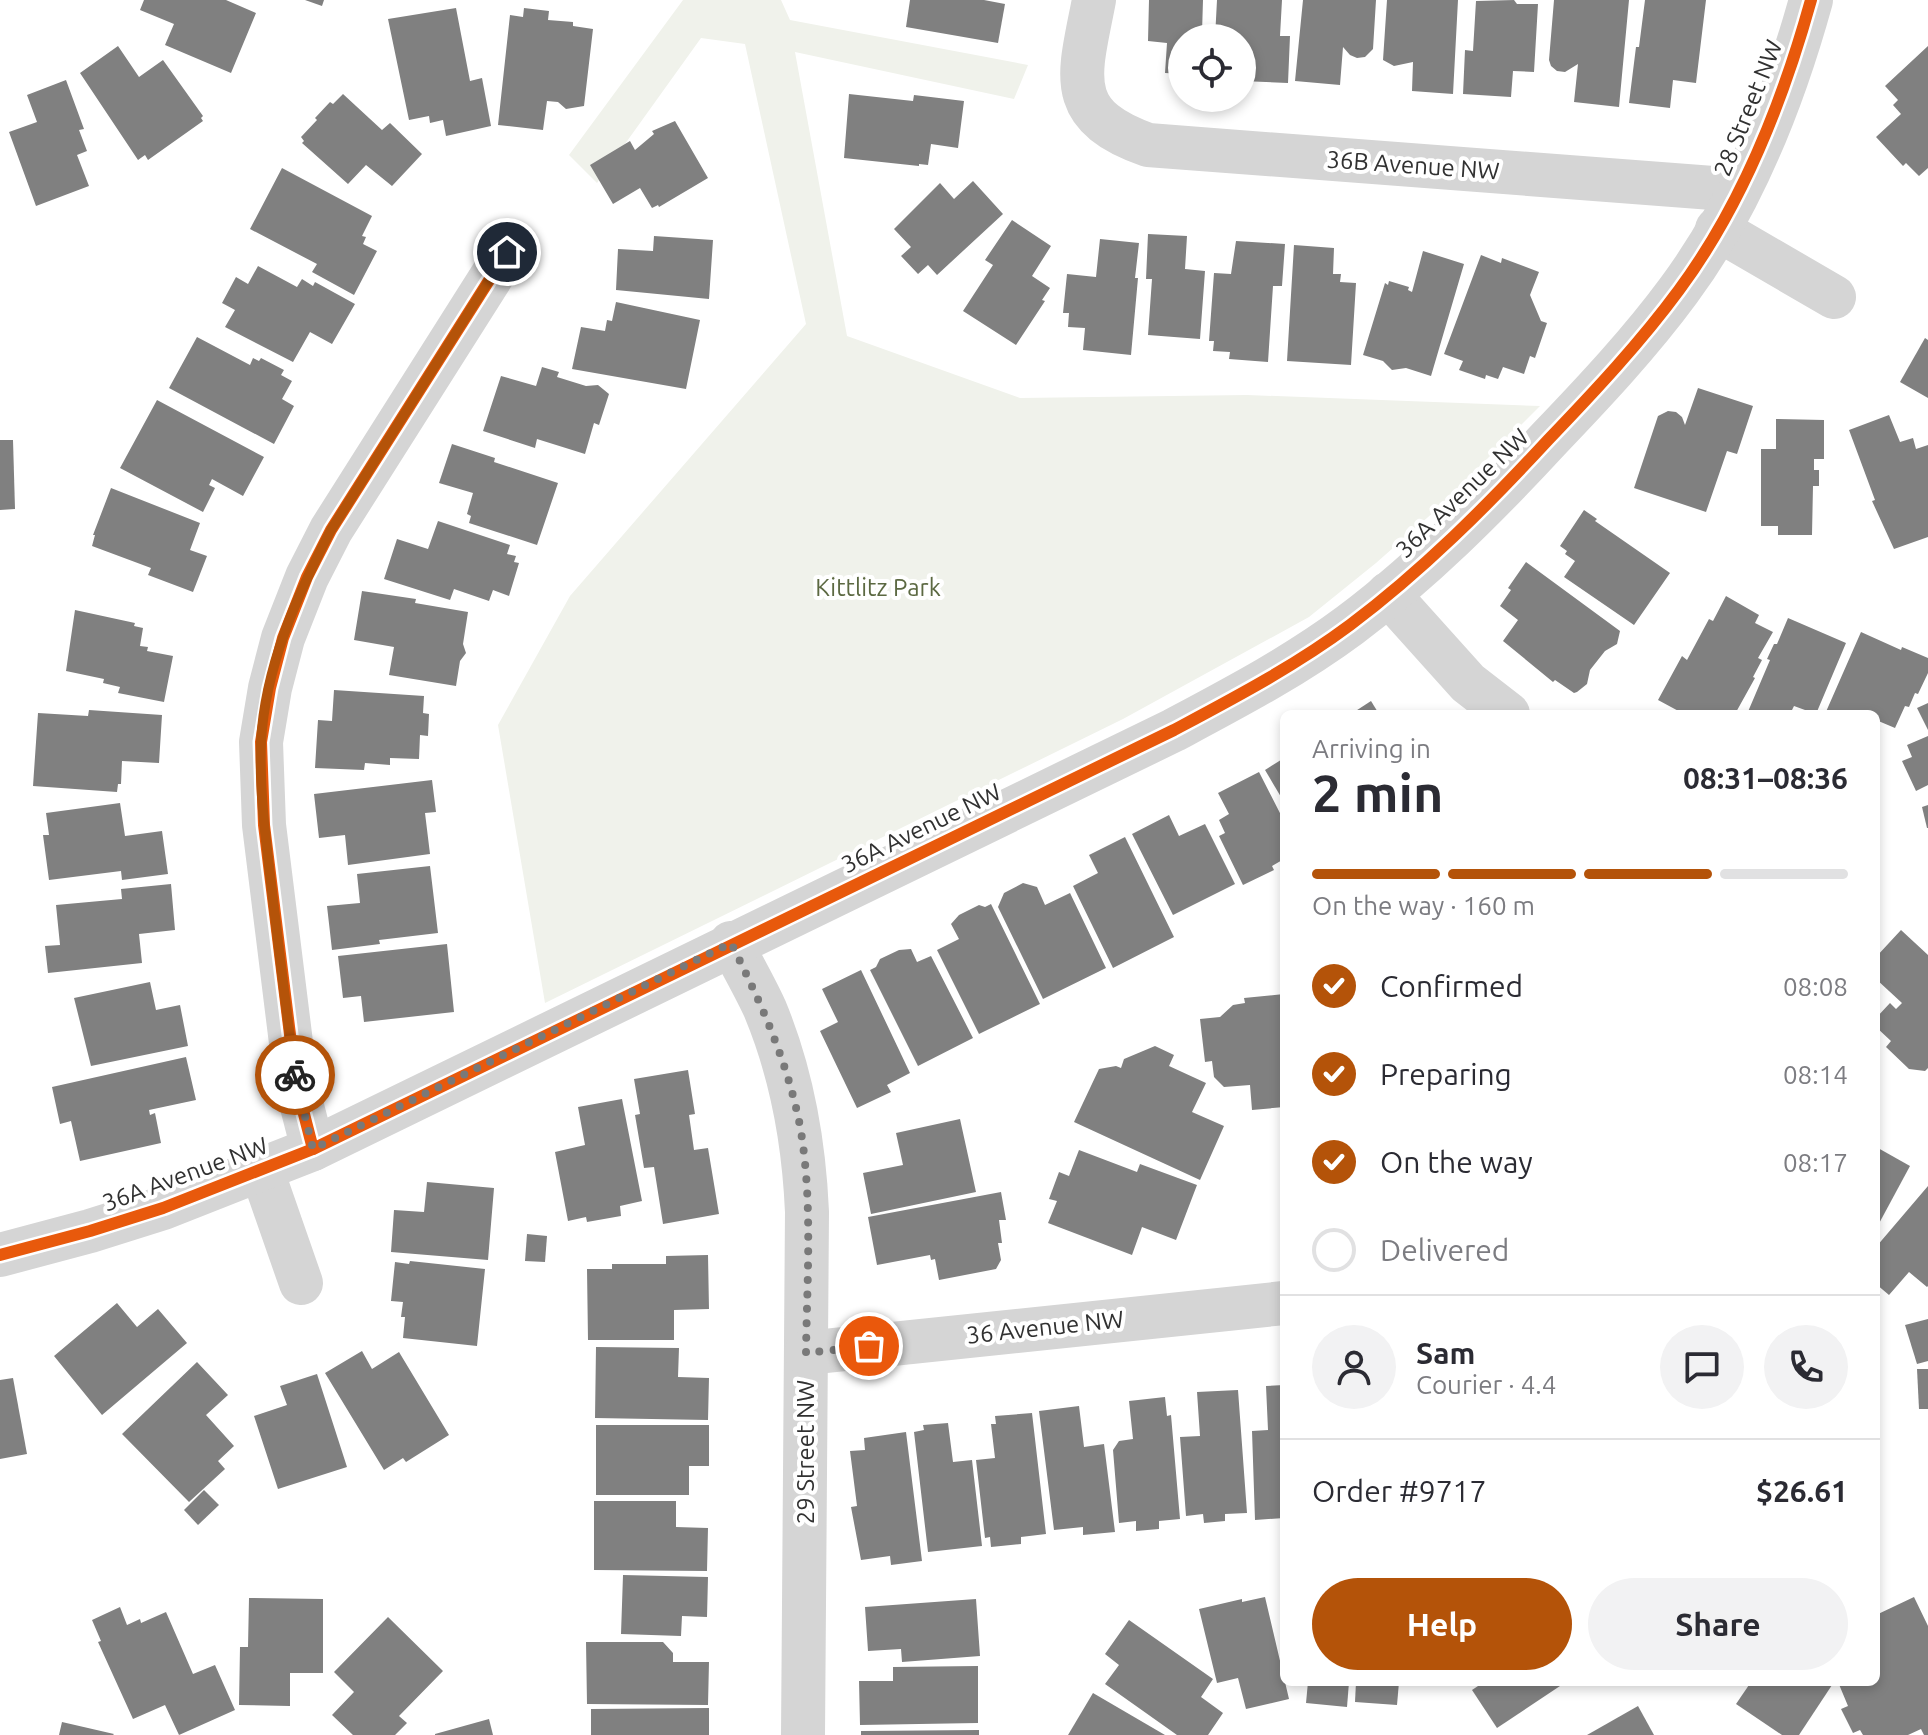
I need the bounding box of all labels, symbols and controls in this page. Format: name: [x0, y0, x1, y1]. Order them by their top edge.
map controls: [1168, 24, 1256, 112]
button: locate: [1168, 24, 1256, 112]
street label: 28 Street NW: [1708, 36, 1788, 180]
street label: 36B Avenue NW: [1326, 145, 1500, 185]
pin: [473, 218, 541, 286]
icon: home: [485, 230, 529, 274]
street label: 36A Avenue NW: [1390, 423, 1534, 563]
park label: Kittlitz Park: [815, 574, 941, 601]
text: Arriving in: [1312, 734, 1431, 763]
text: 08:31–08:36: [1683, 761, 1848, 795]
text: 2 min: [1312, 764, 1443, 822]
street label: 36A Avenue NW: [837, 778, 1005, 878]
text: On the way · 160 m: [1312, 891, 1535, 920]
icon: check: [1312, 964, 1356, 1008]
text: Confirmed: [1380, 969, 1523, 1003]
text: 08:08: [1783, 972, 1848, 1001]
courier: [255, 1035, 335, 1115]
icon: check: [1312, 1052, 1356, 1096]
icon: bike: [273, 1053, 317, 1097]
text: Preparing: [1380, 1057, 1512, 1091]
text: 08:14: [1783, 1060, 1848, 1089]
street label: 36A Avenue NW: [99, 1132, 271, 1216]
icon: check: [1312, 1140, 1356, 1184]
text: On the way: [1380, 1145, 1533, 1179]
text: 08:17: [1783, 1148, 1848, 1177]
text: Delivered: [1380, 1233, 1509, 1267]
street label: 36 Avenue NW: [965, 1305, 1125, 1349]
pin: [835, 1312, 903, 1380]
icon: bag: [847, 1324, 891, 1368]
button: person: [1312, 1325, 1396, 1409]
button: chat: [1660, 1325, 1744, 1409]
button: phone: [1764, 1325, 1848, 1409]
text: Sam: [1416, 1336, 1475, 1370]
text: Courier · 4.4: [1416, 1370, 1556, 1399]
street label: 29 Street NW: [792, 1380, 819, 1524]
text: Order #9717: [1312, 1474, 1486, 1508]
text: $26.61: [1756, 1474, 1848, 1508]
button: Help: [1312, 1578, 1572, 1670]
button: Share: [1588, 1578, 1848, 1670]

